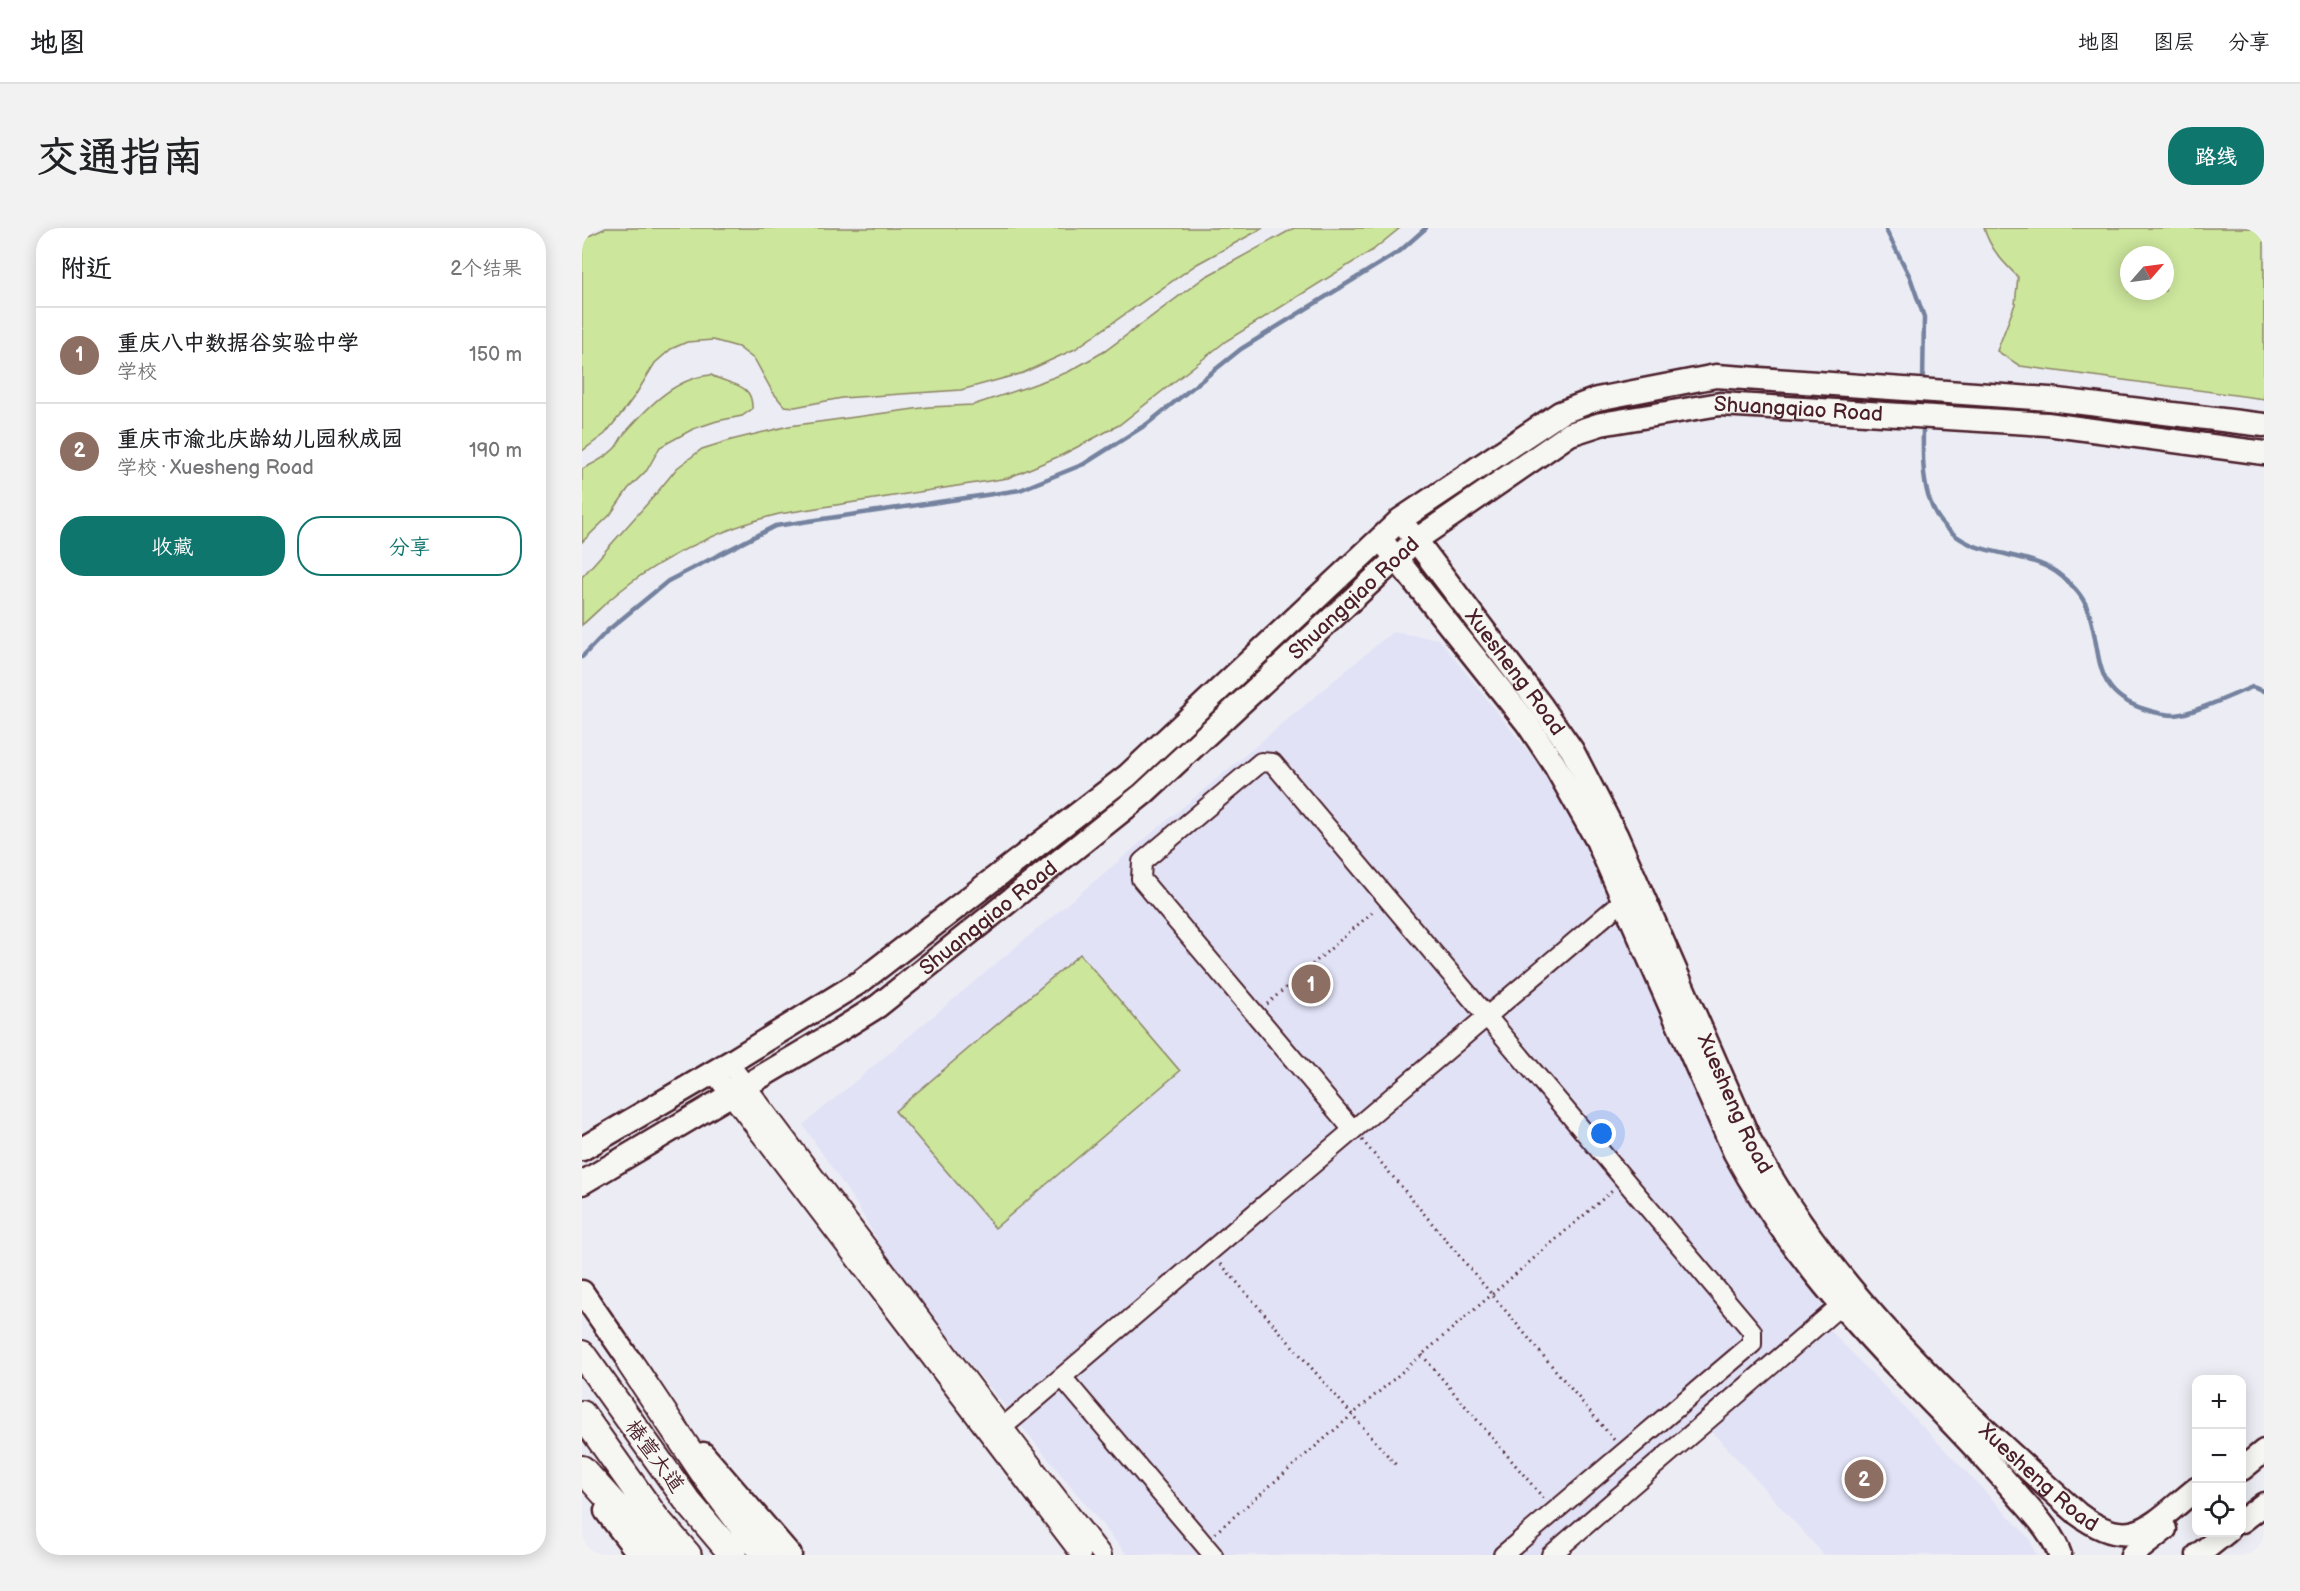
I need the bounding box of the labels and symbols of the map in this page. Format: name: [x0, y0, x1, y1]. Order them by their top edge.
north arrow: [2120, 246, 2174, 300]
street label: Shuangqiao Road: [1713, 392, 1884, 427]
street label: Shuangqiao Road: [1283, 532, 1425, 665]
street label: Xuesheng Road: [1459, 604, 1570, 740]
street label: Shuangqiao Road: [915, 856, 1062, 981]
pin: 1: [1292, 962, 1330, 1006]
street label: Xuesheng Road: [1691, 1029, 1778, 1178]
your location: [1587, 1119, 1616, 1148]
street label: 椿萱大道: [620, 1415, 689, 1498]
street label: Xuesheng Road: [1973, 1418, 2103, 1537]
pin: 2: [1844, 1456, 1884, 1502]

